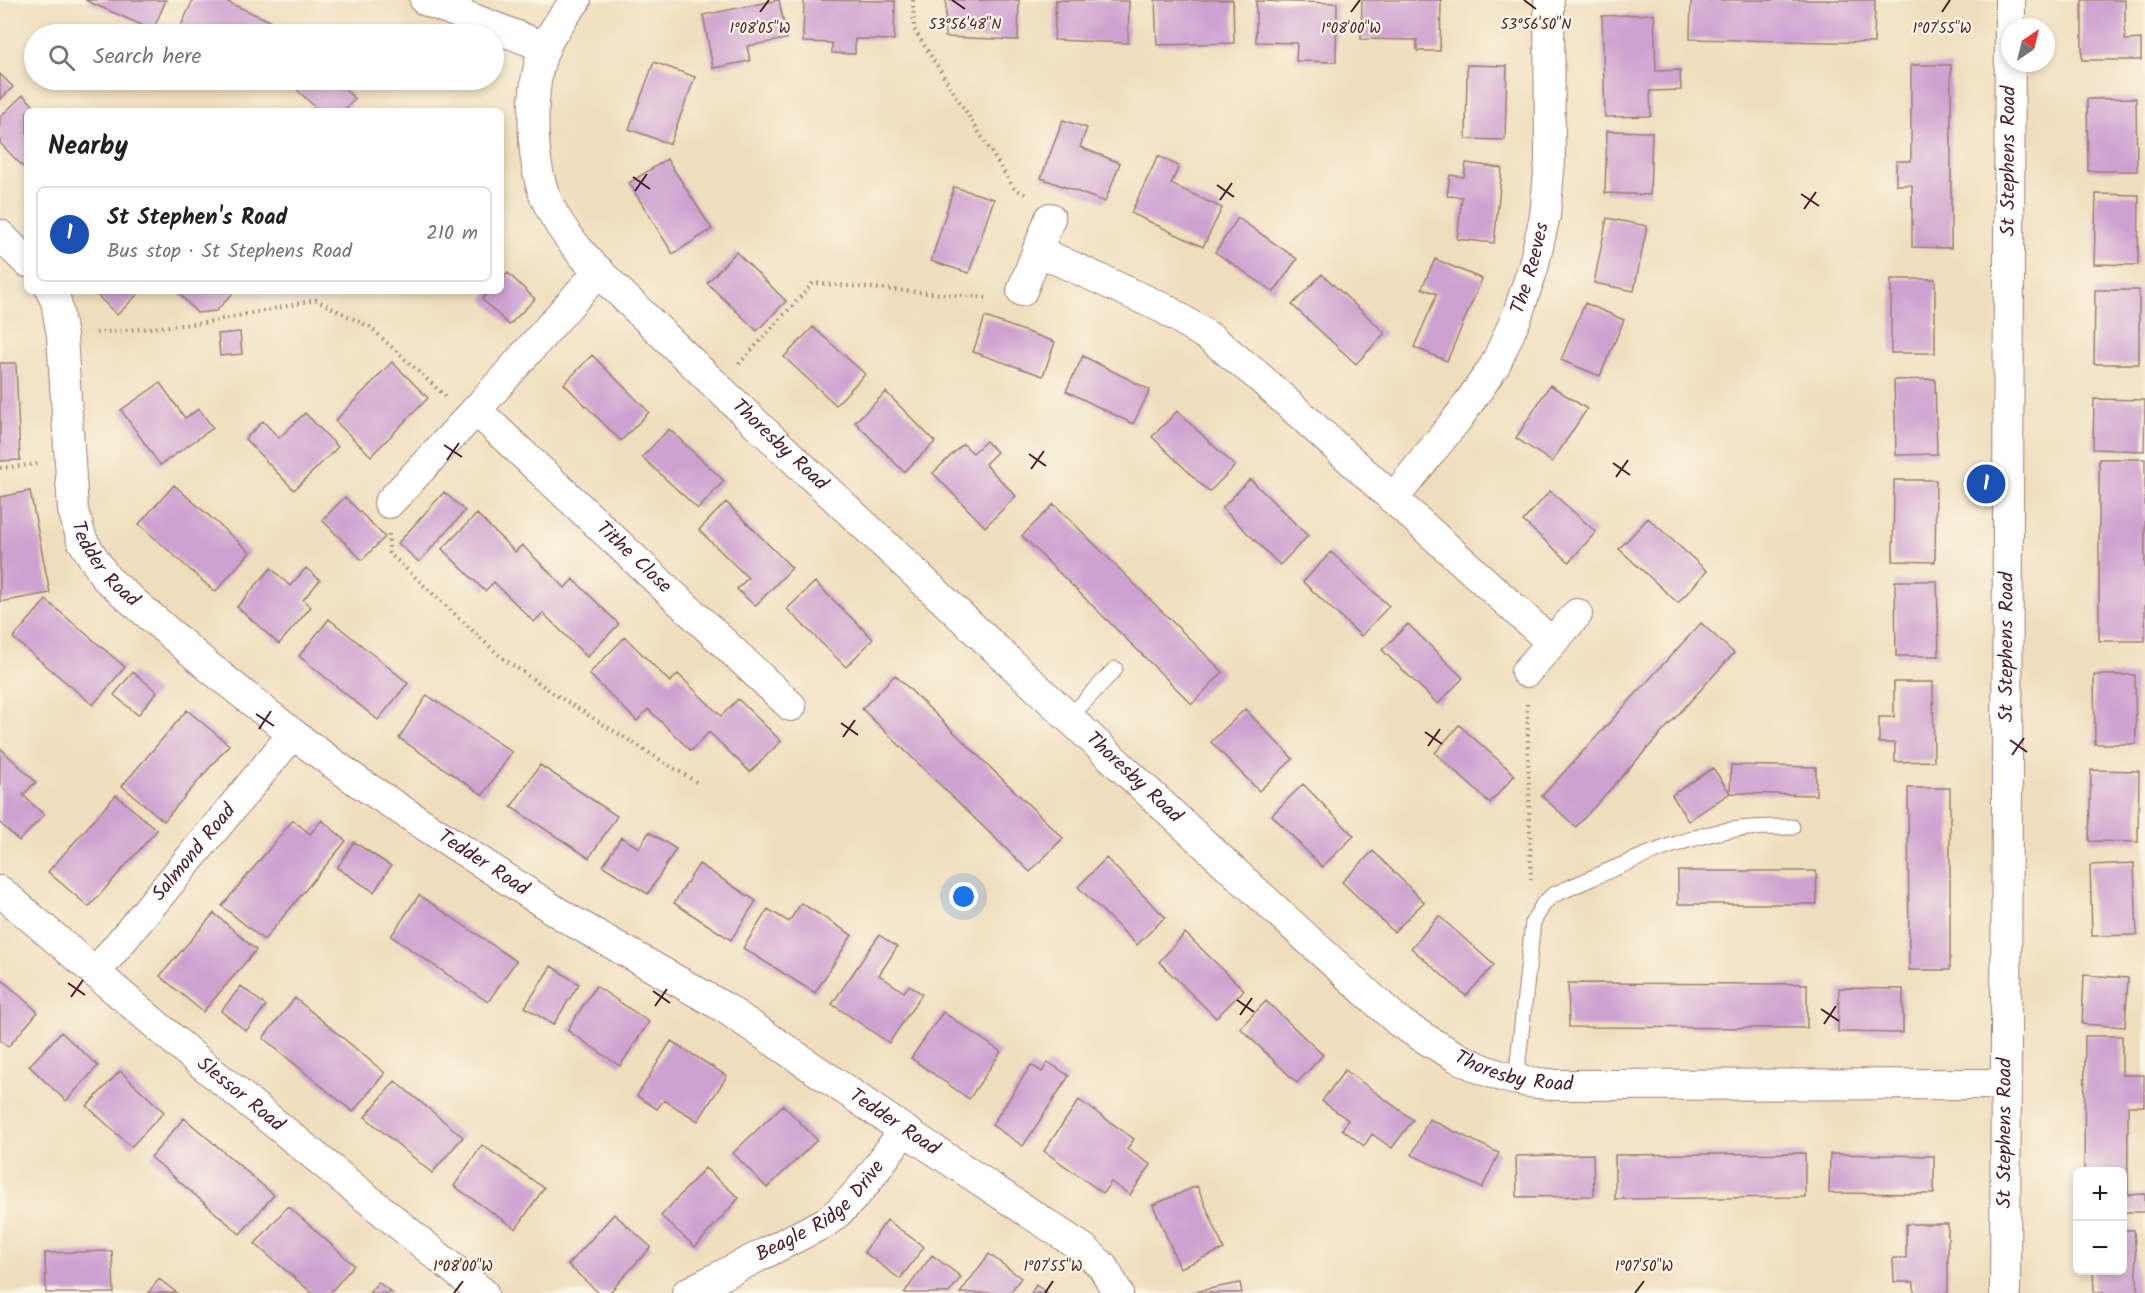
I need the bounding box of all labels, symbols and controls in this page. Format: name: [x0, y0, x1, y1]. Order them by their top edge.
text: 53°56'48"N: [929, 13, 1001, 37]
text: 53°56'50"N: [1501, 13, 1571, 37]
text: 1°08'05"W: [730, 17, 791, 41]
text: 1°08'00"W: [1321, 17, 1381, 41]
text: 1°07'55"W: [1912, 17, 1972, 41]
north arrow: [2001, 18, 2055, 72]
search box: [24, 24, 504, 90]
text: Search here: [93, 40, 201, 75]
icon: search: [45, 41, 78, 74]
street label: St Stephens Road: [1993, 85, 2026, 236]
text: Nearby: [48, 126, 128, 168]
text: St Stephen's Road: [107, 201, 287, 236]
text: 1: [66, 218, 73, 250]
text: 210 m: [426, 218, 478, 250]
street label: The Reeves: [1503, 219, 1559, 318]
text: Bus stop · St Stephens Road: [107, 236, 352, 268]
street label: Thoresby Road: [724, 392, 836, 500]
pin: 1: [1966, 462, 2006, 506]
street label: Tithe Close: [588, 514, 679, 602]
street label: Tedder Road: [61, 517, 147, 617]
street label: St Stephens Road: [1991, 571, 2024, 722]
street label: Thoresby Road: [1078, 725, 1190, 832]
street label: Salmond Road: [144, 796, 245, 909]
street label: Tedder Road: [431, 822, 536, 906]
your location: [949, 882, 978, 911]
street label: Thoresby Road: [1448, 1042, 1574, 1101]
street label: Slessor Road: [189, 1049, 292, 1141]
street label: St Stephens Road: [1989, 1057, 2022, 1208]
street label: Tedder Road: [842, 1081, 946, 1166]
street label: Beagle Ridge Drive: [750, 1154, 893, 1271]
map controls: [2073, 1167, 2127, 1275]
button: +: [2073, 1167, 2127, 1221]
button: −: [2073, 1221, 2127, 1275]
text: 1°08'00"W: [433, 1255, 493, 1279]
text: 1°07'55"W: [1023, 1255, 1083, 1279]
text: 1°07'50"W: [1615, 1255, 1674, 1279]

